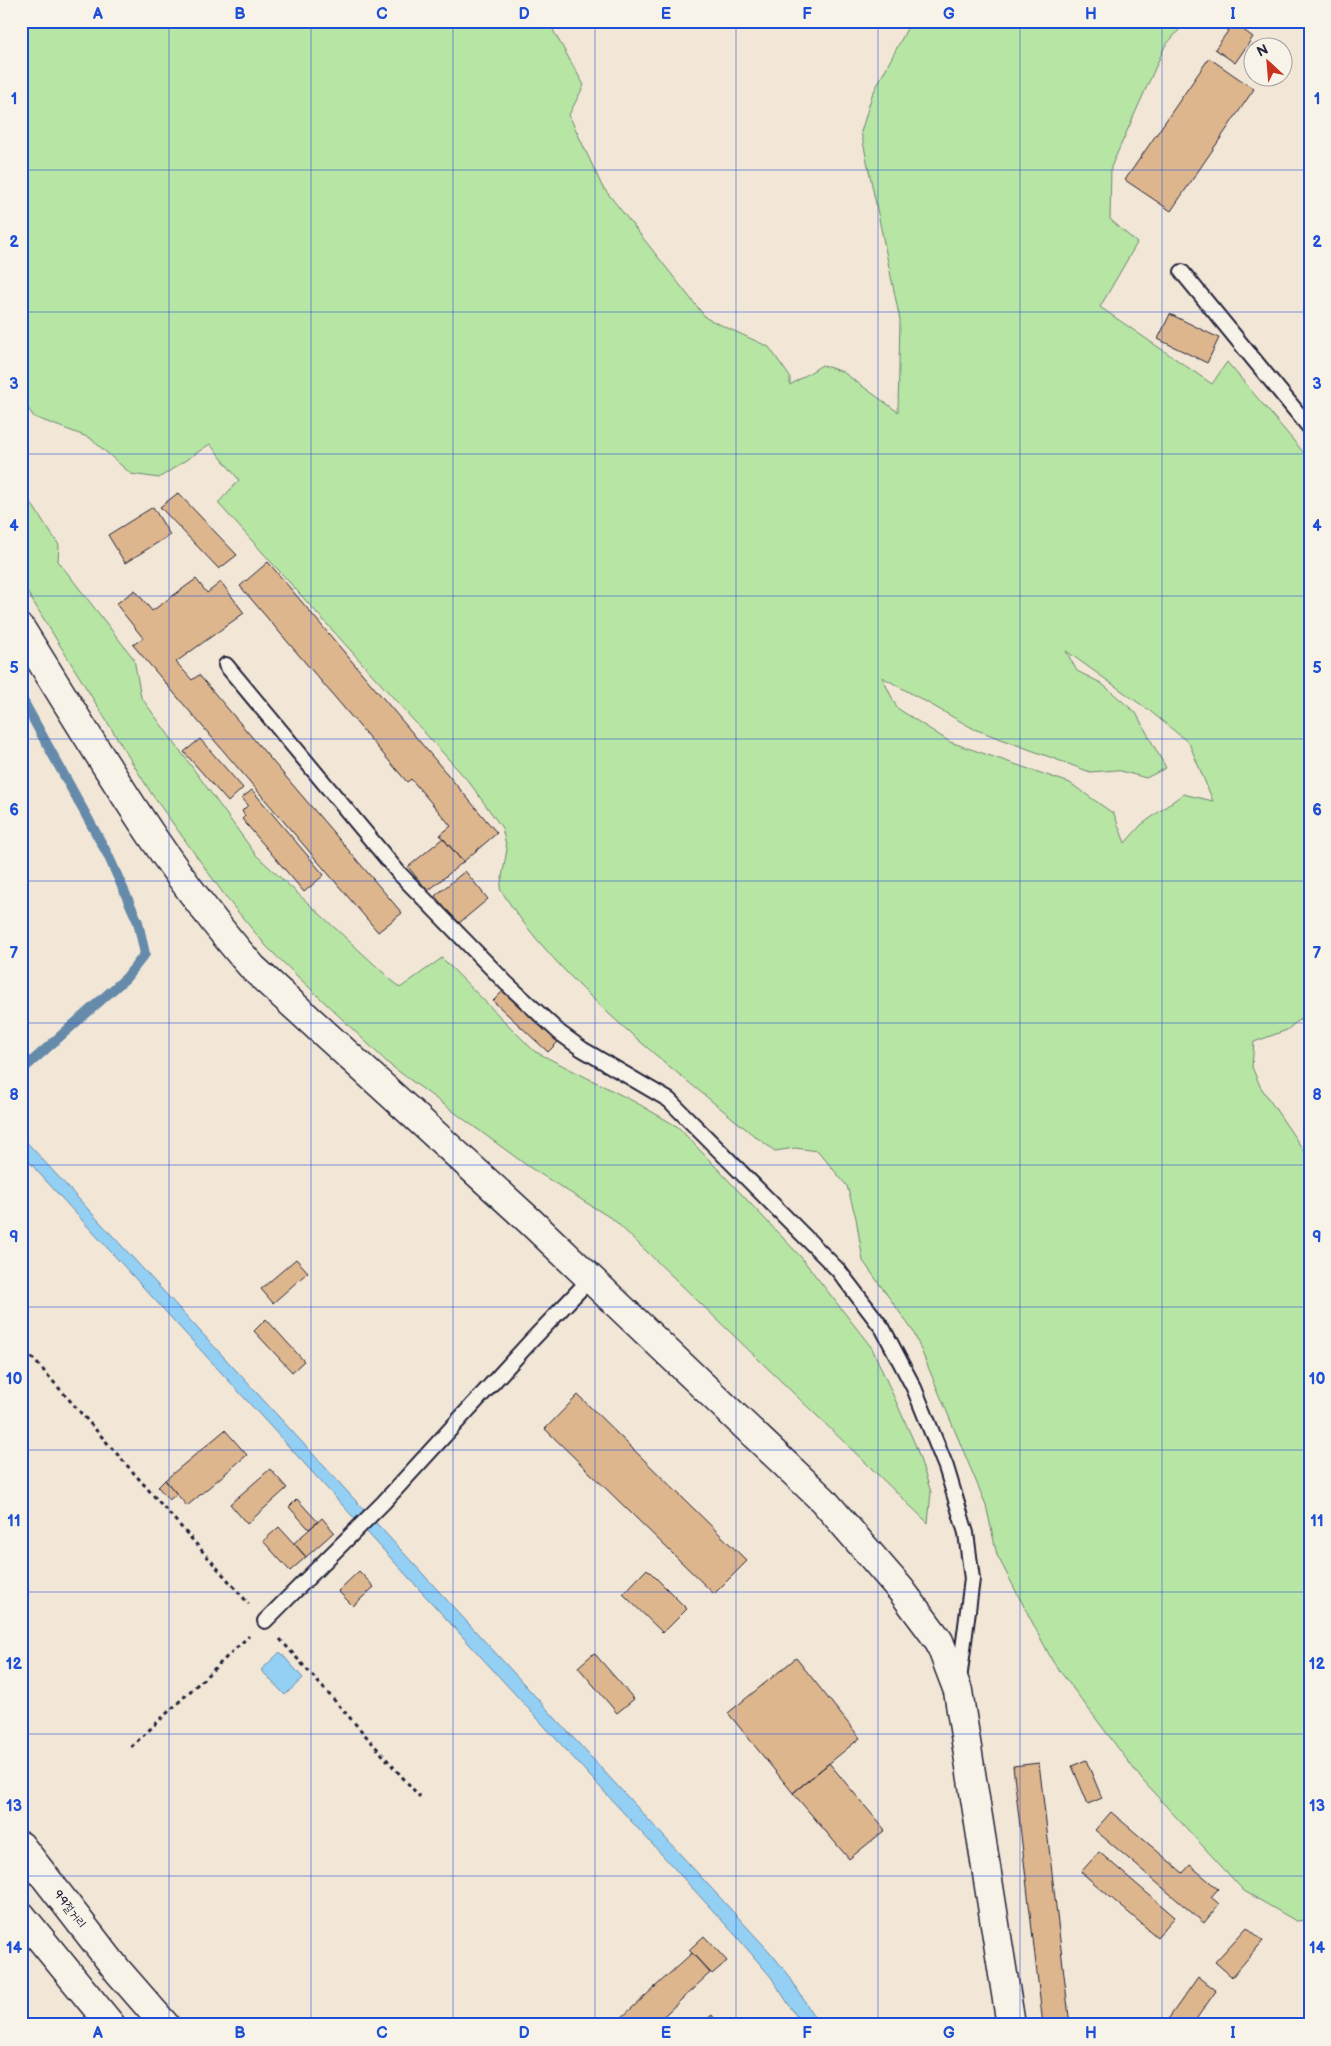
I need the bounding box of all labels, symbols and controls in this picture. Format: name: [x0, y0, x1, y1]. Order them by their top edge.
text: A: [92, 5, 103, 24]
text: B: [234, 5, 246, 24]
text: C: [376, 5, 388, 24]
text: D: [518, 5, 530, 24]
text: E: [661, 5, 671, 24]
text: F: [802, 5, 812, 24]
text: G: [943, 5, 955, 24]
text: H: [1085, 5, 1097, 24]
text: I: [1230, 5, 1236, 24]
north arrow: [1244, 38, 1294, 88]
text: N: [1254, 41, 1271, 61]
text: 1: [11, 90, 17, 109]
text: 1: [1314, 90, 1320, 109]
text: 2: [9, 233, 19, 252]
text: 2: [1312, 233, 1322, 252]
text: 3: [9, 375, 19, 394]
text: 3: [1312, 375, 1322, 394]
text: 4: [9, 517, 19, 536]
text: 4: [1312, 517, 1322, 536]
text: 5: [9, 659, 19, 678]
text: 5: [1312, 659, 1322, 678]
text: 6: [9, 801, 19, 820]
text: 6: [1312, 801, 1322, 820]
text: 7: [10, 944, 19, 963]
text: 7: [1313, 944, 1322, 963]
text: 8: [9, 1086, 19, 1105]
text: 8: [1312, 1086, 1322, 1105]
text: 9: [9, 1228, 19, 1247]
text: 9: [1312, 1228, 1322, 1247]
text: 10: [6, 1370, 22, 1389]
text: 10: [1309, 1370, 1325, 1389]
text: 11: [7, 1512, 21, 1531]
text: 11: [1310, 1512, 1324, 1531]
text: 12: [6, 1655, 23, 1674]
text: 12: [1309, 1655, 1326, 1674]
text: 13: [6, 1797, 22, 1816]
text: 13: [1309, 1797, 1325, 1816]
street label: 9·9절거리: [50, 1887, 89, 1931]
text: 14: [6, 1939, 23, 1958]
text: 14: [1309, 1939, 1326, 1958]
text: A: [92, 2024, 103, 2043]
text: B: [234, 2024, 246, 2043]
text: C: [376, 2024, 388, 2043]
text: D: [518, 2024, 530, 2043]
text: E: [661, 2024, 671, 2043]
text: F: [802, 2024, 812, 2043]
text: G: [943, 2024, 955, 2043]
text: H: [1085, 2024, 1097, 2043]
text: I: [1230, 2024, 1236, 2043]

